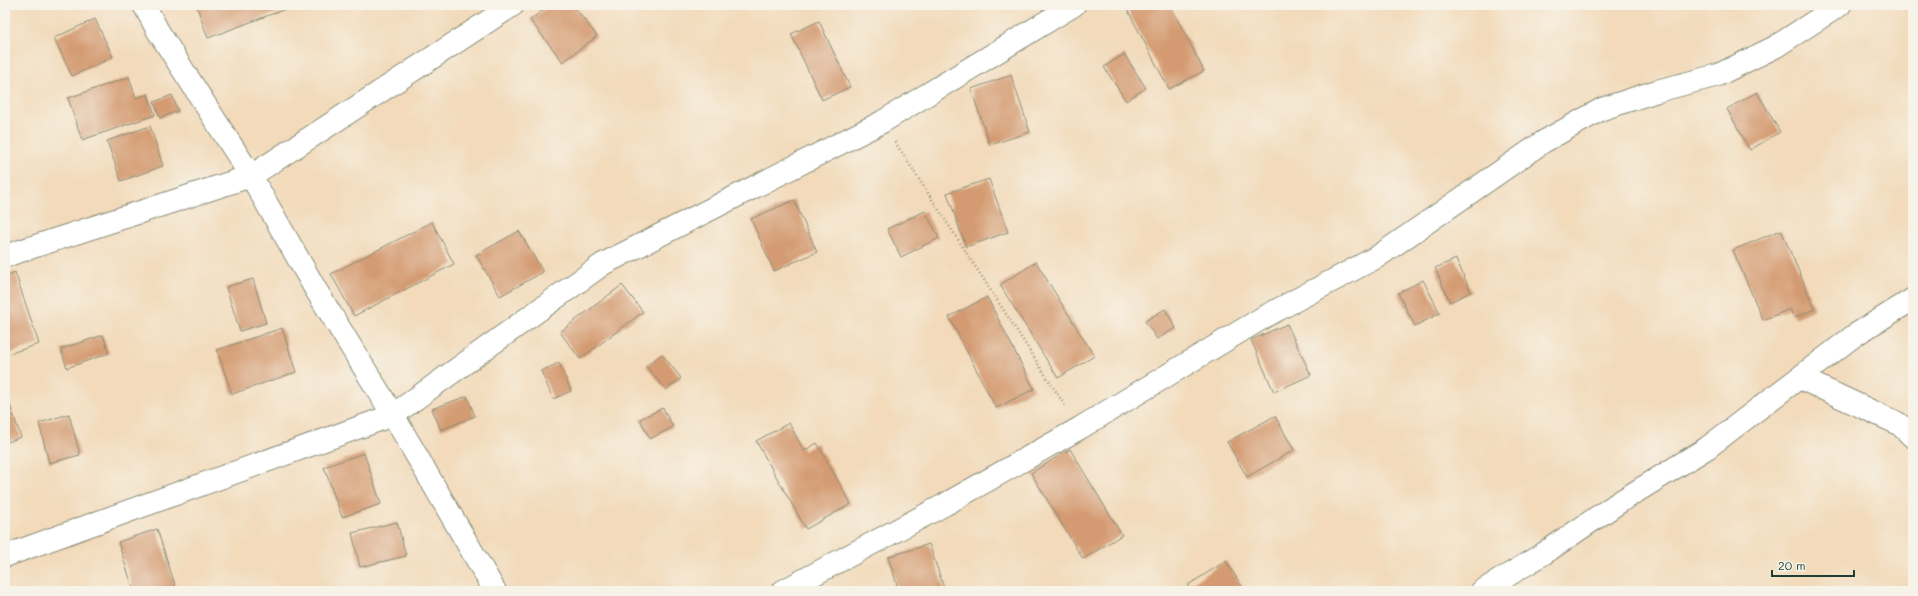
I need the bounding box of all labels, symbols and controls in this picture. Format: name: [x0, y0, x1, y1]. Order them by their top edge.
scale bar: [1772, 552, 1854, 578]
text: 20 m: [1778, 557, 1806, 573]

